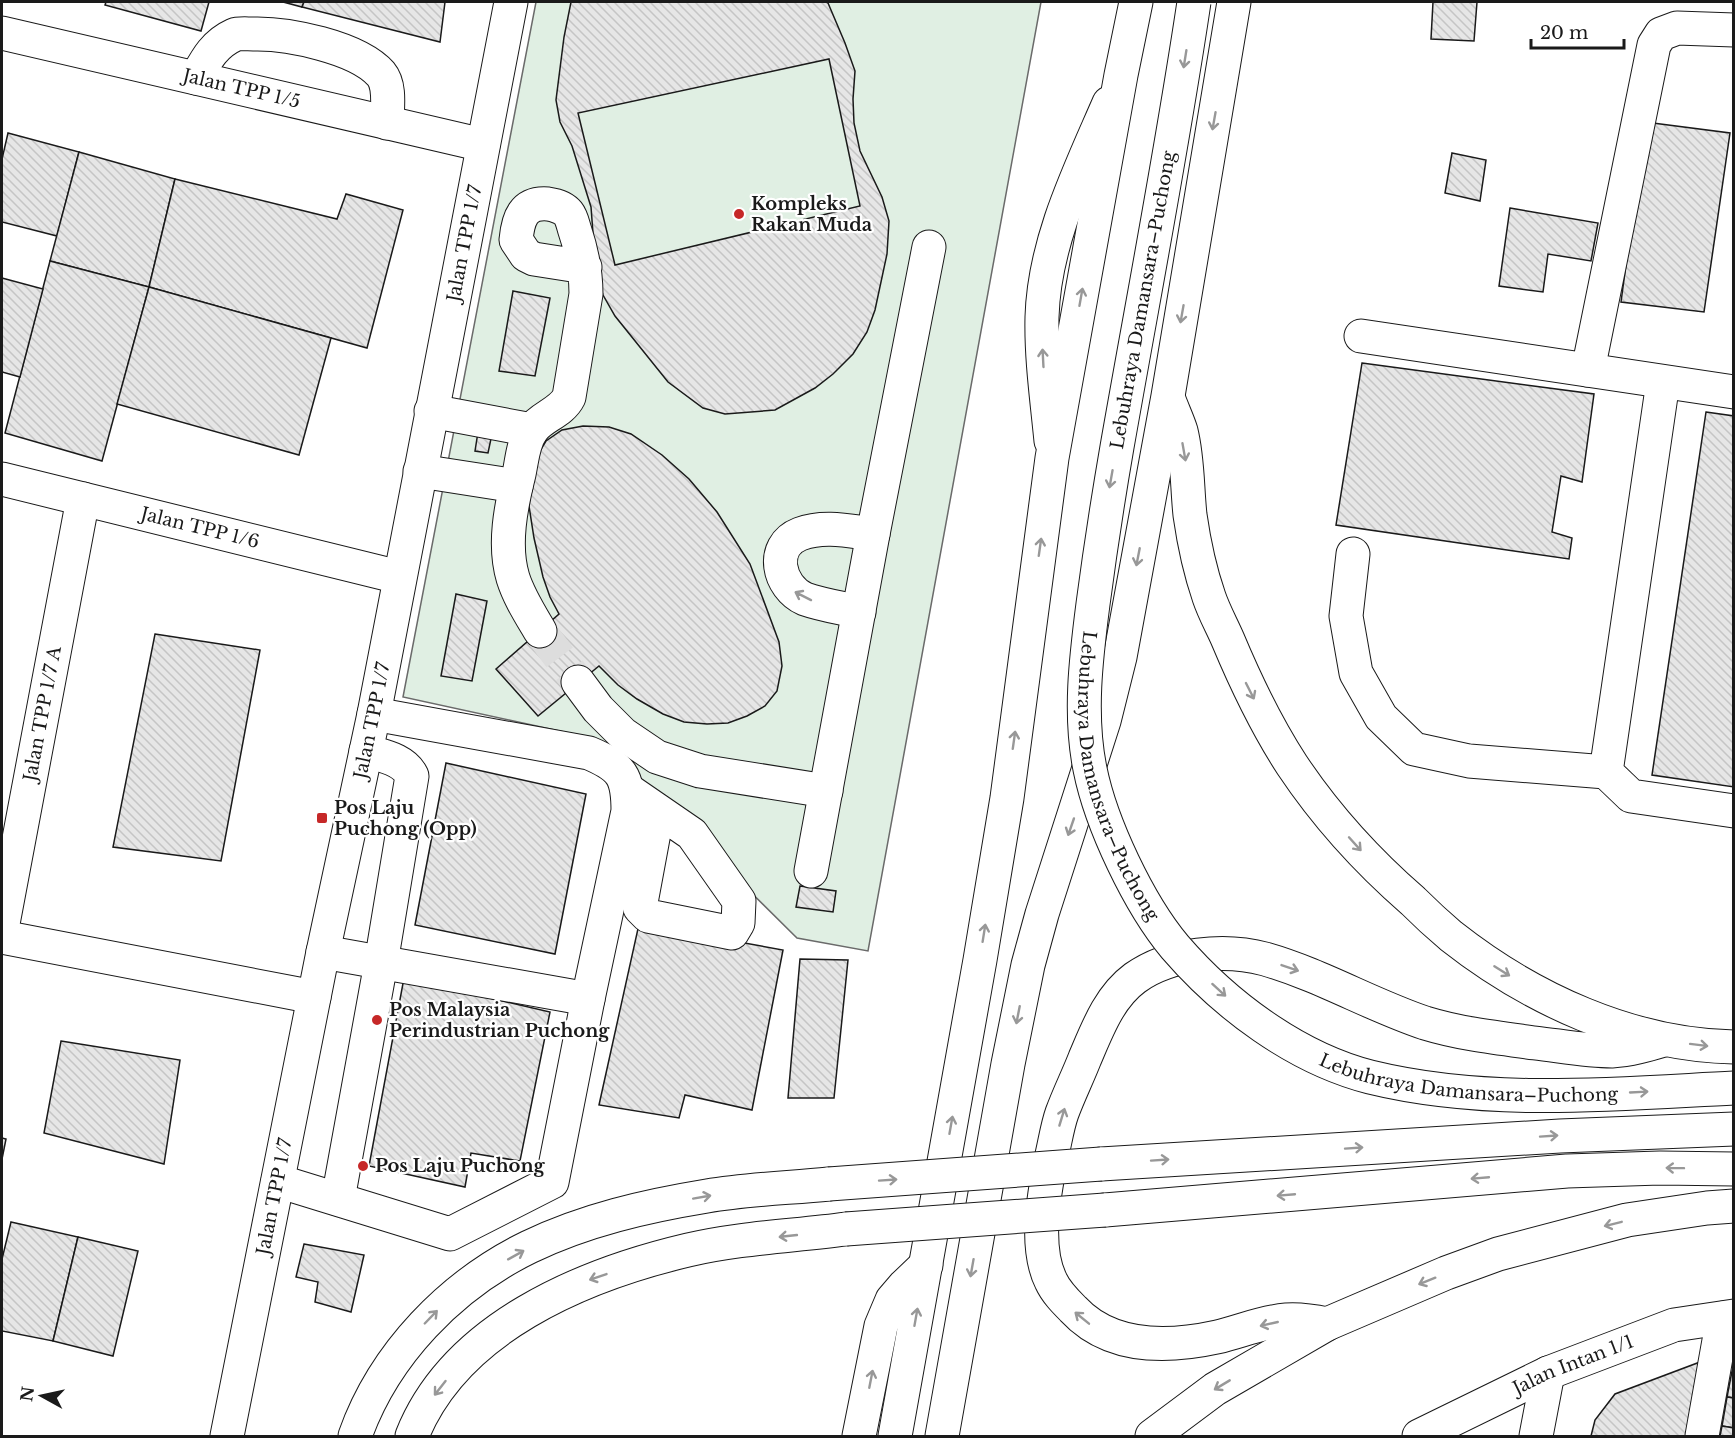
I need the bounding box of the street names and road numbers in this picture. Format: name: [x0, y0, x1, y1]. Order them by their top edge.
street label: Jalan TPP 1/5: [179, 64, 302, 113]
street label: Lebuhraya Damansara–Puchong: [1106, 149, 1180, 451]
street label: Jalan TPP 1/7: [442, 182, 487, 306]
street label: Jalan TPP 1/6: [137, 502, 261, 553]
street label: Lebuhraya Damansara–Puchong: [1073, 630, 1164, 925]
street label: Jalan TPP 1/7 A: [19, 643, 66, 785]
street label: Jalan TPP 1/7: [349, 659, 395, 783]
street label: Lebuhraya Damansara–Puchong: [1316, 1049, 1619, 1107]
street label: Jalan TPP 1/7: [252, 1135, 297, 1259]
street label: Jalan Intan 1/1: [1507, 1330, 1637, 1400]

